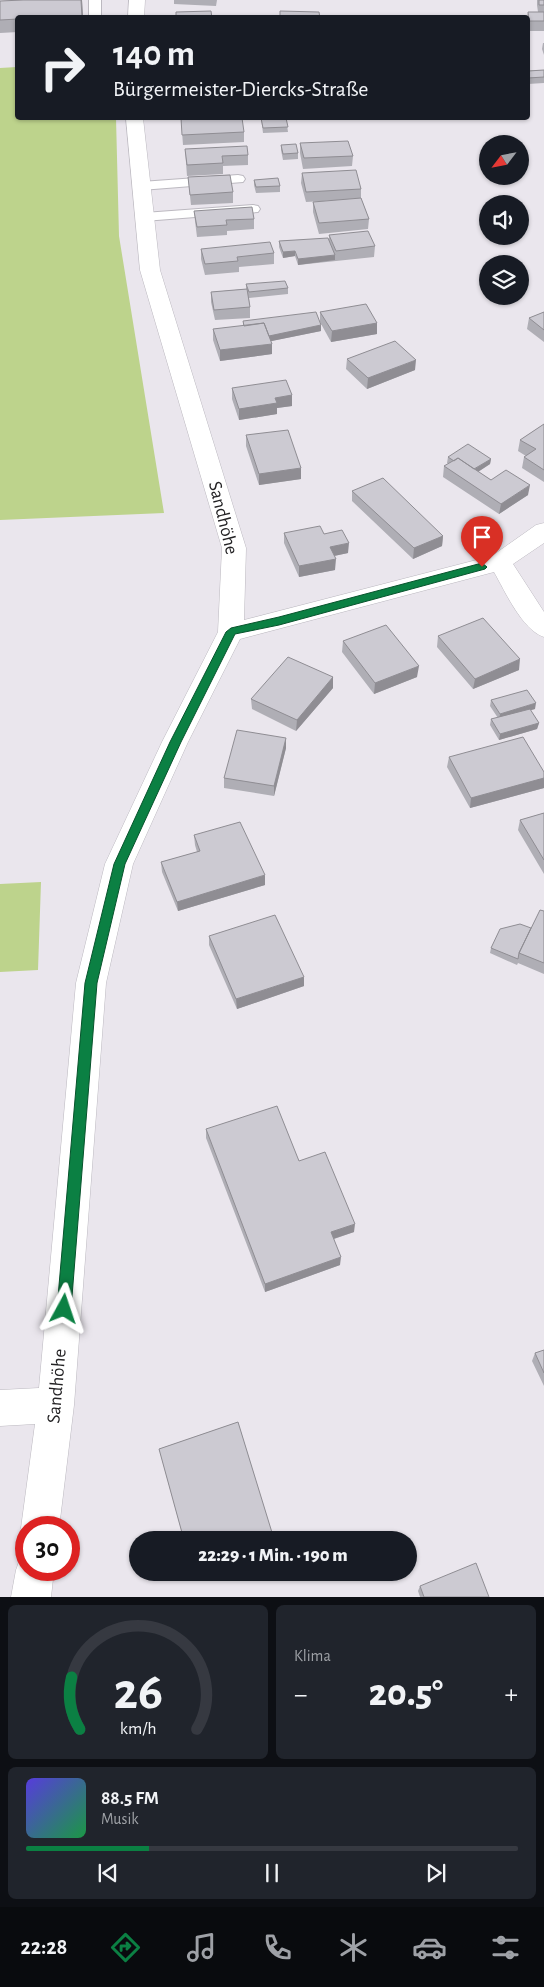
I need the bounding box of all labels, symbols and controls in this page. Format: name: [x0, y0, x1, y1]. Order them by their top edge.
icon: right: [30, 35, 95, 100]
text: 140 m: [113, 37, 195, 72]
text: Bürgermeister-Diercks-Straße: [113, 78, 368, 100]
north arrow: [479, 135, 529, 185]
map controls: [479, 135, 529, 305]
button: sound: [479, 195, 529, 245]
button: layers: [479, 255, 529, 305]
street label: Sandhöhe: [205, 479, 241, 557]
pin: [461, 516, 503, 567]
icon: arrive: [468, 523, 496, 551]
position arrow: [37, 1282, 89, 1334]
street label: Sandhöhe: [44, 1348, 70, 1424]
speed limit sign: 30: [15, 1516, 80, 1581]
text: 22:29 · 1 Min. · 190 m: [198, 1546, 348, 1565]
text: Klima: [294, 1648, 331, 1664]
text: 26: [113, 1666, 163, 1718]
text: 20.5°: [369, 1675, 443, 1713]
text: −: [294, 1681, 307, 1709]
text: +: [505, 1681, 518, 1709]
text: km/h: [120, 1720, 156, 1738]
text: 88.5 FM: [101, 1789, 159, 1808]
text: Musik: [101, 1811, 139, 1827]
icon: previous: [94, 1859, 122, 1887]
icon: pause: [258, 1859, 286, 1887]
icon: next: [422, 1859, 450, 1887]
icon: directions: [108, 1930, 143, 1965]
icon: music: [184, 1930, 219, 1965]
icon: phone: [260, 1930, 295, 1965]
icon: climate: [336, 1930, 371, 1965]
icon: car: [412, 1930, 447, 1965]
icon: filters: [488, 1930, 523, 1965]
text: 22:28: [21, 1936, 67, 1958]

